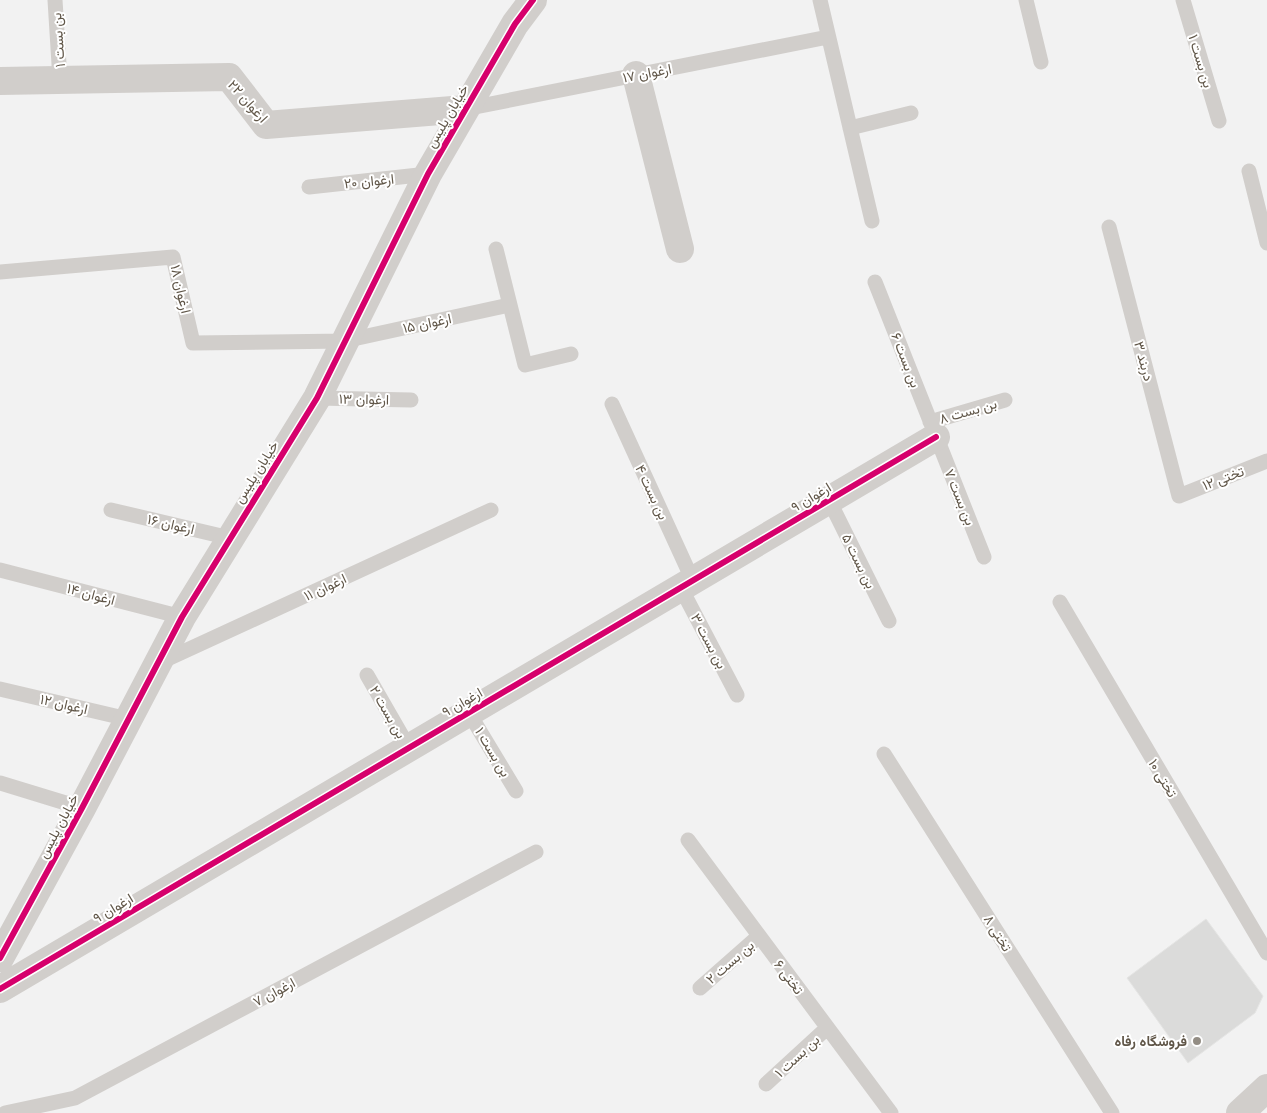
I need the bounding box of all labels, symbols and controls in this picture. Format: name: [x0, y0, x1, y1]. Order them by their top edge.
street label: بن بست ۱: [47, 12, 69, 68]
street label: بن بست ۱: [1184, 32, 1218, 90]
street label: ارغوان ۱۷: [621, 59, 673, 87]
street label: ارغوان ۲۲: [224, 76, 272, 126]
street label: خیابان پلیس: [422, 81, 473, 151]
street label: ارغوان ۲۰: [343, 169, 395, 193]
street label: ارغوان ۱۸: [167, 263, 195, 315]
street label: ارغوان ۱۵: [401, 309, 453, 337]
street label: بن بست ۶: [887, 330, 925, 390]
street label: دربند ۳: [1130, 339, 1158, 383]
street label: ارغوان ۱۳: [339, 390, 389, 408]
street label: بن بست ۸: [937, 394, 999, 428]
street label: خیابان پلیس: [230, 437, 283, 507]
street label: بن بست ۴: [631, 462, 673, 522]
street label: تختی ۱۲: [1200, 462, 1246, 494]
street label: بن بست ۷: [941, 466, 979, 528]
street label: ارغوان ۹: [788, 478, 834, 516]
street label: ارغوان ۱۶: [146, 510, 196, 538]
street label: بن بست ۵: [838, 530, 880, 592]
street label: ارغوان ۱۱: [301, 569, 349, 605]
street label: ارغوان ۱۴: [65, 579, 117, 609]
street label: بن بست ۳: [687, 610, 731, 672]
street label: بن بست ۲: [366, 682, 410, 742]
street label: ارغوان ۹: [439, 683, 485, 721]
street label: ارغوان ۱۲: [38, 690, 90, 718]
street label: بن بست ۱: [471, 724, 515, 780]
street label: تختی ۱۰: [1145, 755, 1181, 801]
street label: خیابان پلیس: [34, 791, 83, 862]
street label: ارغوان ۹: [90, 889, 136, 927]
street label: تختی ۸: [980, 911, 1016, 955]
street label: بن بست ۲: [702, 936, 758, 988]
street label: تختی ۶: [770, 956, 808, 998]
street label: ارغوان ۷: [250, 973, 298, 1011]
street label: بن بست ۱: [771, 1031, 823, 1081]
place label: فروشگاه رفاه: [1114, 1032, 1187, 1050]
marker: فروشگاه رفاه: [1191, 1035, 1203, 1047]

